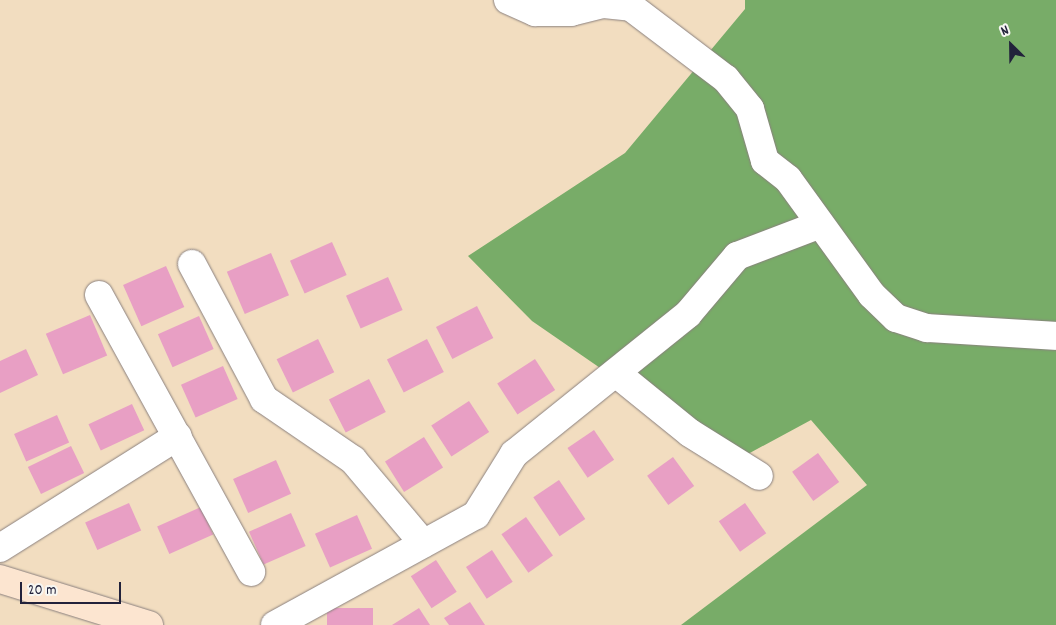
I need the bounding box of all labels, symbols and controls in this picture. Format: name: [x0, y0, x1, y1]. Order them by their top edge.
north arrow: [986, 20, 1036, 70]
text: N: [998, 21, 1012, 42]
scale bar: [22, 572, 124, 604]
text: 20 m: [28, 580, 56, 602]

